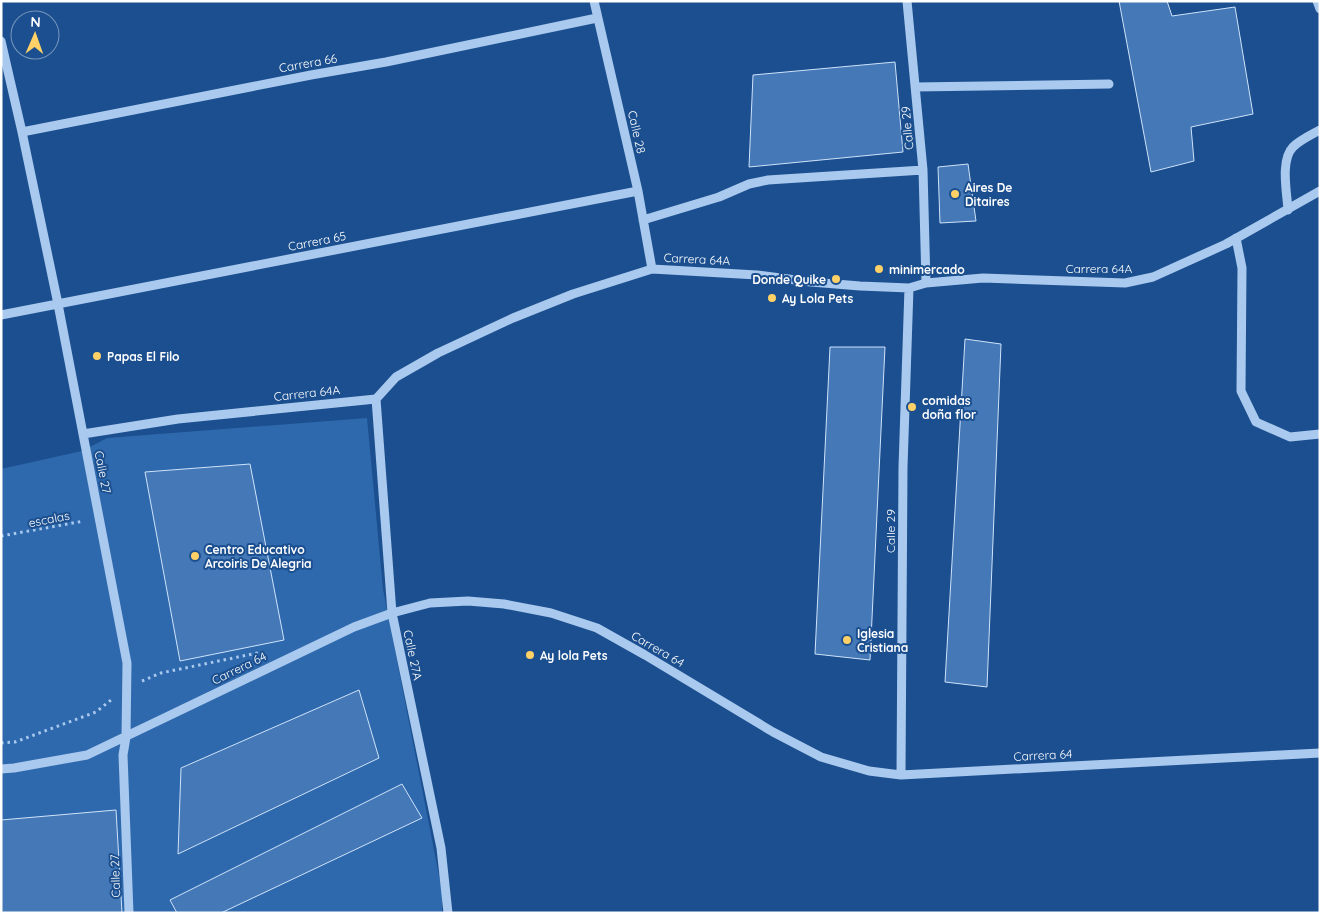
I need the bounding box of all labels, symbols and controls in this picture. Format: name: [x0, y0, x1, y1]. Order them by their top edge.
north arrow: [10, 10, 60, 60]
text: N: [30, 13, 41, 31]
street label: Carrera 66: [278, 50, 339, 75]
street label: Calle 29: [898, 105, 916, 151]
street label: Calle 28: [625, 109, 649, 155]
place label: Aires De Ditaires: [965, 180, 1012, 209]
marker: Aires De Ditaires: [949, 188, 961, 200]
street label: Carrera 65: [287, 228, 347, 254]
street label: Carrera 64A: [663, 250, 731, 268]
street label: Carrera 64A: [1066, 261, 1133, 276]
place label: minimercado: [889, 262, 965, 277]
marker: minimercado: [873, 263, 885, 275]
place label: Donde Quike: [752, 272, 826, 287]
marker: Donde Quike: [830, 273, 842, 285]
place label: Ay Lola Pets: [782, 291, 853, 306]
marker: Ay Lola Pets: [766, 292, 778, 304]
place label: Papas El Filo: [107, 349, 180, 364]
marker: Papas El Filo: [91, 350, 103, 362]
street label: Carrera 64A: [273, 382, 341, 404]
place label: comidas doña flor: [922, 393, 976, 422]
marker: comidas doña flor: [906, 401, 918, 413]
street label: Calle 27: [92, 449, 114, 495]
street label: escalas: [27, 508, 71, 530]
street label: Calle 29: [883, 509, 898, 553]
place label: Centro Educativo Arcoiris De Alegria: [205, 542, 312, 571]
marker: Centro Educativo Arcoiris De Alegria: [189, 550, 201, 562]
place label: Iglesia Cristiana: [857, 626, 908, 655]
street label: Carrera 64: [629, 628, 687, 670]
street label: Calle 27A: [400, 629, 426, 682]
marker: Iglesia Cristiana: [841, 634, 853, 646]
street label: Carrera 64: [209, 648, 269, 688]
place label: Ay lola Pets: [540, 648, 608, 663]
marker: Ay lola Pets: [524, 649, 536, 661]
street label: Carrera 64: [1013, 746, 1073, 764]
street label: Calle 27: [107, 854, 123, 898]

